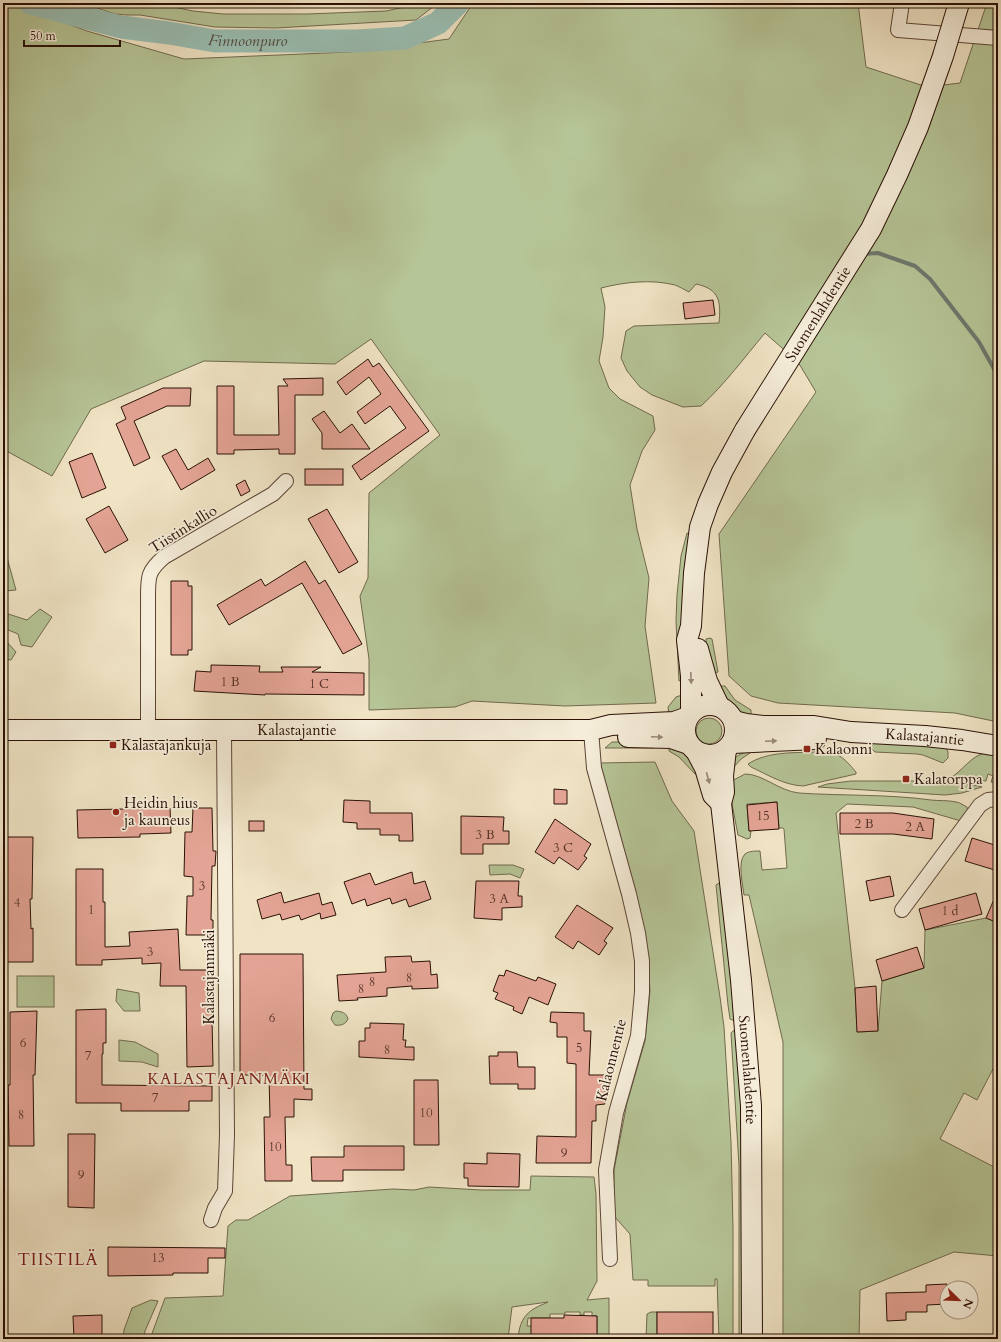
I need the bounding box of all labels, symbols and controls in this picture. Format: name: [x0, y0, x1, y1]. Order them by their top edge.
scale bar: [24, 22, 120, 48]
text: 50 m: [30, 28, 57, 44]
water label: Finnoonpuro: [206, 29, 288, 53]
street label: Suomenlahdentie: [780, 262, 855, 366]
street label: Tiistinkallio: [145, 500, 221, 558]
one-way arrow: [687, 672, 694, 684]
house number: 1 B: [221, 673, 240, 691]
house number: 1 C: [309, 675, 329, 693]
street label: Kalastajantie: [257, 720, 337, 740]
street label: Kalastajantie: [885, 724, 966, 750]
one-way arrow: [651, 734, 663, 741]
place label: Kalastajankuja: [121, 735, 212, 755]
one-way arrow: [765, 738, 778, 744]
place label: Kalaonni: [815, 739, 872, 759]
marker: Kalastajankuja: [108, 740, 118, 750]
marker: Kalaonni: [802, 744, 812, 754]
place label: Kalatorppa: [914, 769, 983, 789]
one-way arrow: [705, 772, 711, 784]
marker: Kalatorppa: [901, 774, 911, 784]
place label: Heidin hius ja kauneus: [122, 793, 198, 830]
marker: Heidin hius ja kauneus: [111, 807, 121, 817]
house number: 15: [756, 807, 770, 825]
house number: 2 B: [855, 815, 874, 833]
house number: 2 A: [905, 818, 925, 836]
house number: 3 B: [476, 826, 495, 844]
house number: 3 C: [553, 839, 573, 857]
house number: 3: [199, 877, 205, 895]
house number: 3 A: [489, 890, 509, 908]
house number: 4: [14, 894, 21, 912]
house number: 1: [88, 901, 94, 919]
house number: 1 d: [941, 902, 959, 920]
street label: Kalastajanmäki: [199, 930, 219, 1024]
house number: 3: [147, 943, 153, 961]
house number: 8: [406, 969, 412, 987]
house number: 8: [369, 973, 375, 991]
house number: 8: [358, 980, 364, 998]
house number: 6: [269, 1009, 276, 1027]
street label: Suomenlahdentie: [734, 1015, 761, 1125]
street label: Kalaonnentie: [591, 1017, 631, 1103]
house number: 6: [20, 1034, 27, 1052]
house number: 5: [576, 1039, 582, 1057]
house number: 8: [384, 1041, 390, 1059]
house number: 7: [85, 1047, 92, 1065]
district label: KALASTAJANMÄKI: [147, 1068, 311, 1090]
house number: 7: [152, 1089, 159, 1107]
house number: 10: [419, 1104, 433, 1122]
house number: 8: [18, 1106, 24, 1124]
house number: 10: [268, 1138, 282, 1156]
house number: 9: [561, 1144, 568, 1162]
house number: 9: [78, 1166, 85, 1184]
district label: TIISTILÄ: [17, 1248, 99, 1271]
house number: 13: [151, 1249, 165, 1267]
north arrow: [939, 1280, 979, 1320]
text: N: [959, 1296, 977, 1311]

